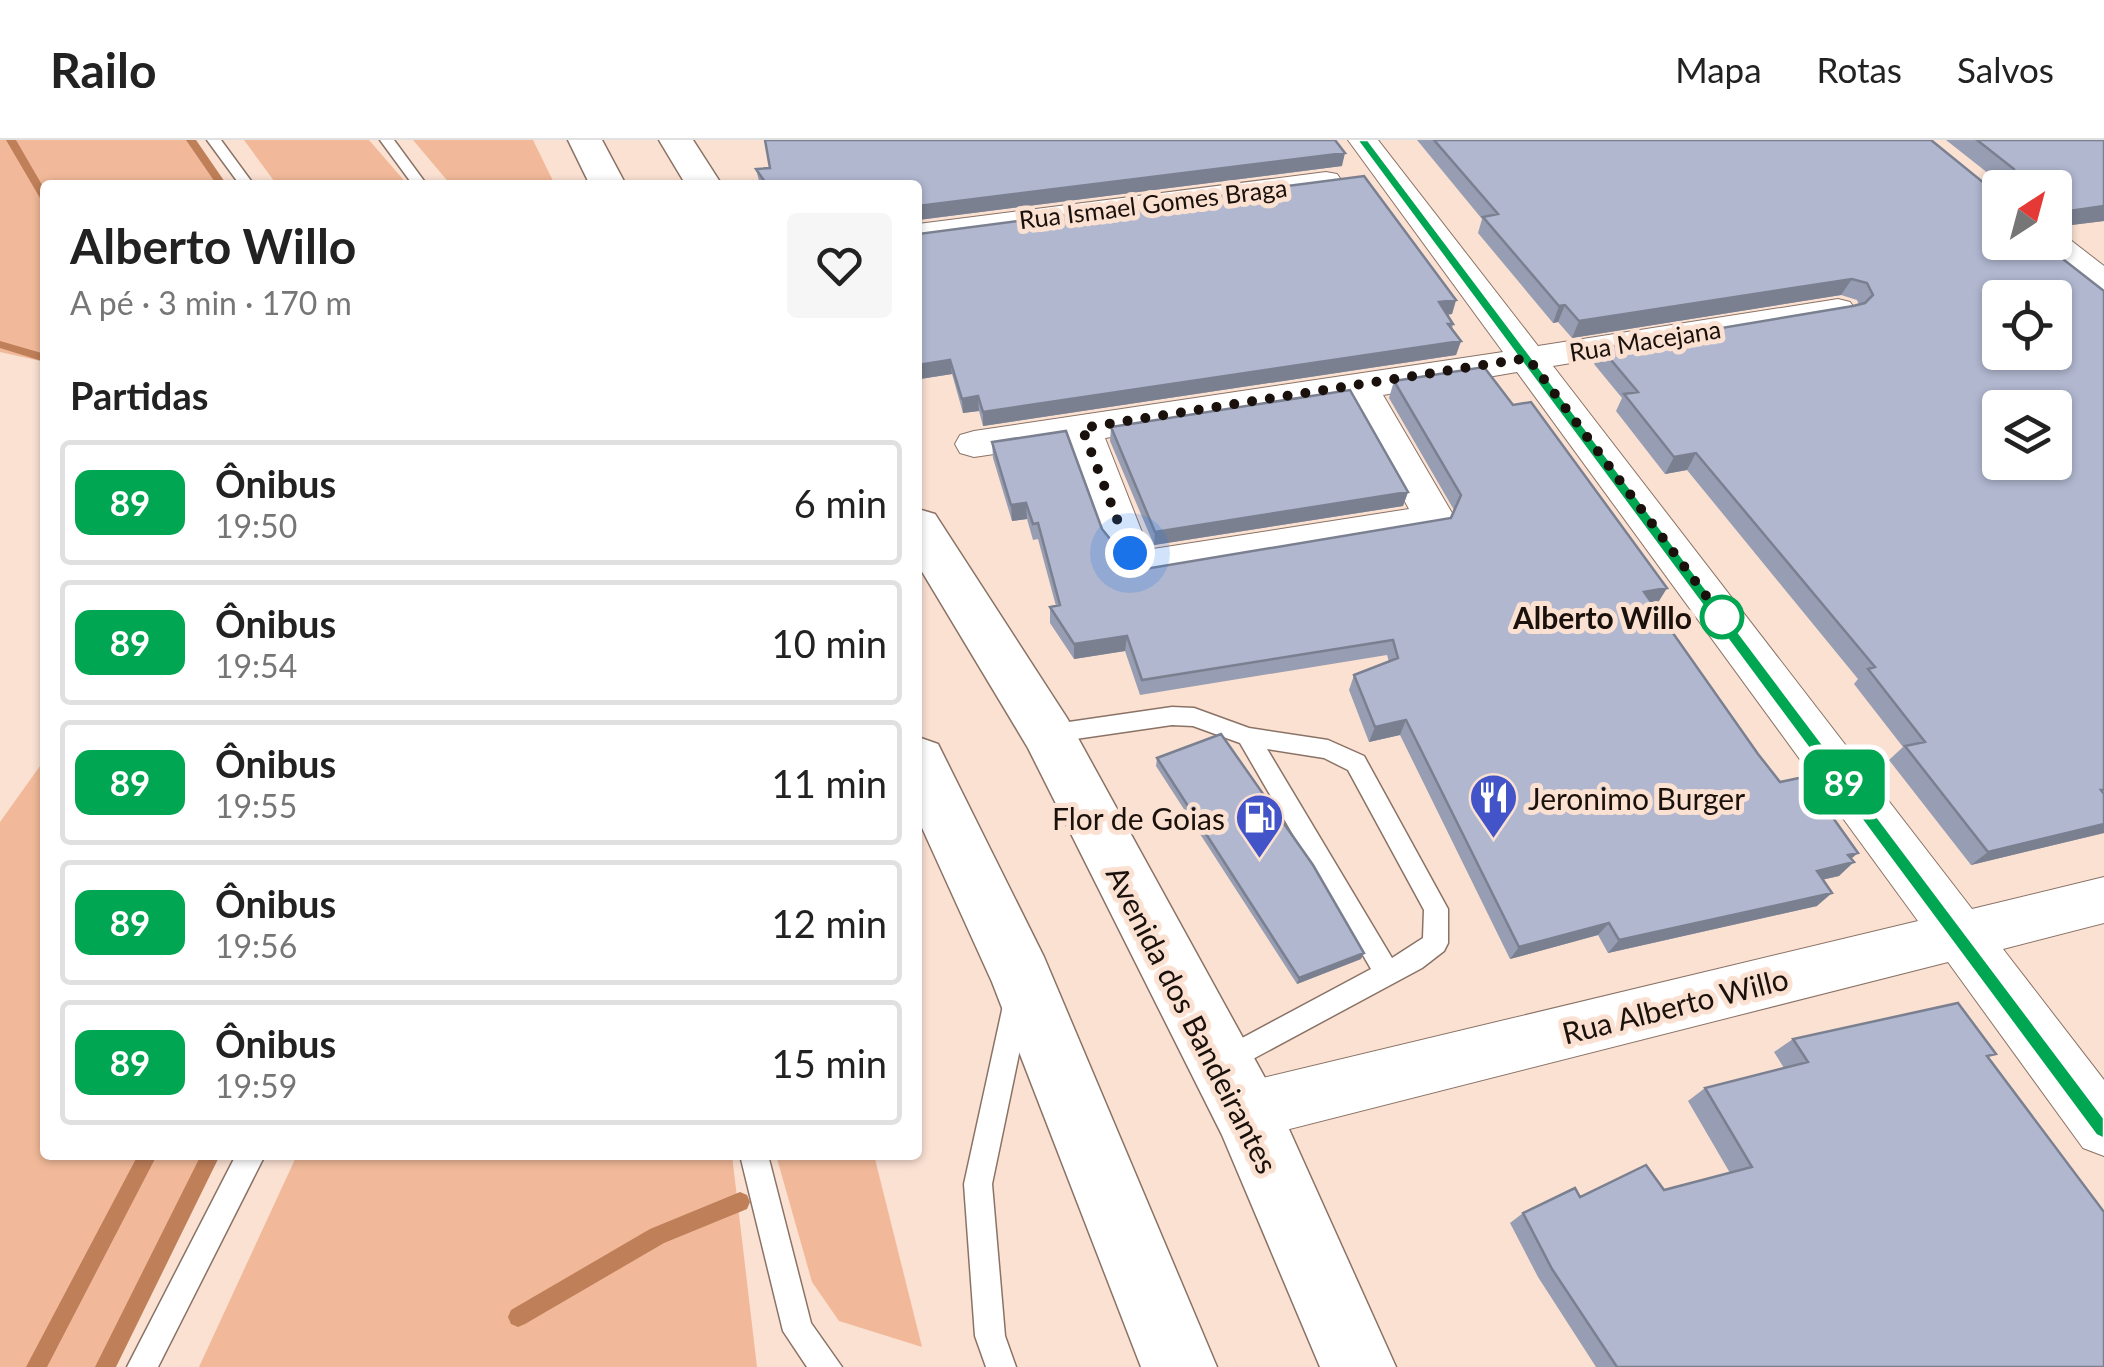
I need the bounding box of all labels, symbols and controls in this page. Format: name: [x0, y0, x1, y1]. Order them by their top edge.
text: Railo: [50, 41, 157, 98]
text: Mapa: [1675, 48, 1762, 90]
text: Rotas: [1817, 48, 1902, 90]
text: Salvos: [1957, 48, 2054, 90]
north arrow: [1982, 170, 2072, 260]
map controls: [1982, 170, 2072, 480]
street label: Rua Ismael Gomes Braga: [1017, 172, 1289, 234]
button: heart: [787, 213, 892, 318]
text: Alberto Willo: [70, 217, 356, 274]
button: locate: [1982, 280, 2072, 370]
text: A pé · 3 min · 170 m: [70, 283, 352, 322]
street label: Rua Macejana: [1567, 313, 1723, 367]
text: Partidas: [70, 372, 208, 418]
button: layers: [1982, 390, 2072, 480]
text: Ônibus: [215, 460, 336, 506]
text: 6 min: [794, 480, 887, 526]
text: 89: [110, 481, 150, 523]
text: 19:50: [215, 506, 297, 545]
your location: [1105, 528, 1155, 578]
marker: Alberto Willo: [1701, 596, 1743, 638]
place label: Alberto Willo: [1512, 599, 1692, 635]
text: Ônibus: [215, 600, 336, 646]
text: 10 min: [772, 620, 887, 666]
text: 89: [110, 621, 150, 663]
text: 19:54: [215, 646, 297, 685]
text: Ônibus: [215, 740, 336, 786]
line badge: 89: [1799, 750, 1889, 814]
text: 11 min: [772, 760, 887, 806]
text: 89: [110, 761, 150, 803]
text: 89: [1824, 761, 1864, 803]
restaurant icon: Jeronimo Burger: [1467, 772, 1519, 840]
place label: Jeronimo Burger: [1528, 780, 1745, 816]
text: 19:55: [215, 786, 297, 825]
fuel station icon: Flor de Goias: [1234, 792, 1286, 860]
place label: Flor de Goias: [1052, 800, 1225, 836]
street label: Avenida dos Bandeirantes: [1100, 859, 1286, 1179]
text: Ônibus: [215, 880, 336, 926]
text: 12 min: [772, 900, 887, 946]
text: 89: [110, 901, 150, 943]
text: 19:56: [215, 926, 297, 965]
street label: Rua Alberto Willo: [1558, 960, 1792, 1050]
text: Ônibus: [215, 1020, 336, 1066]
text: 15 min: [772, 1040, 887, 1086]
text: 89: [110, 1041, 150, 1083]
text: 19:59: [215, 1066, 297, 1105]

